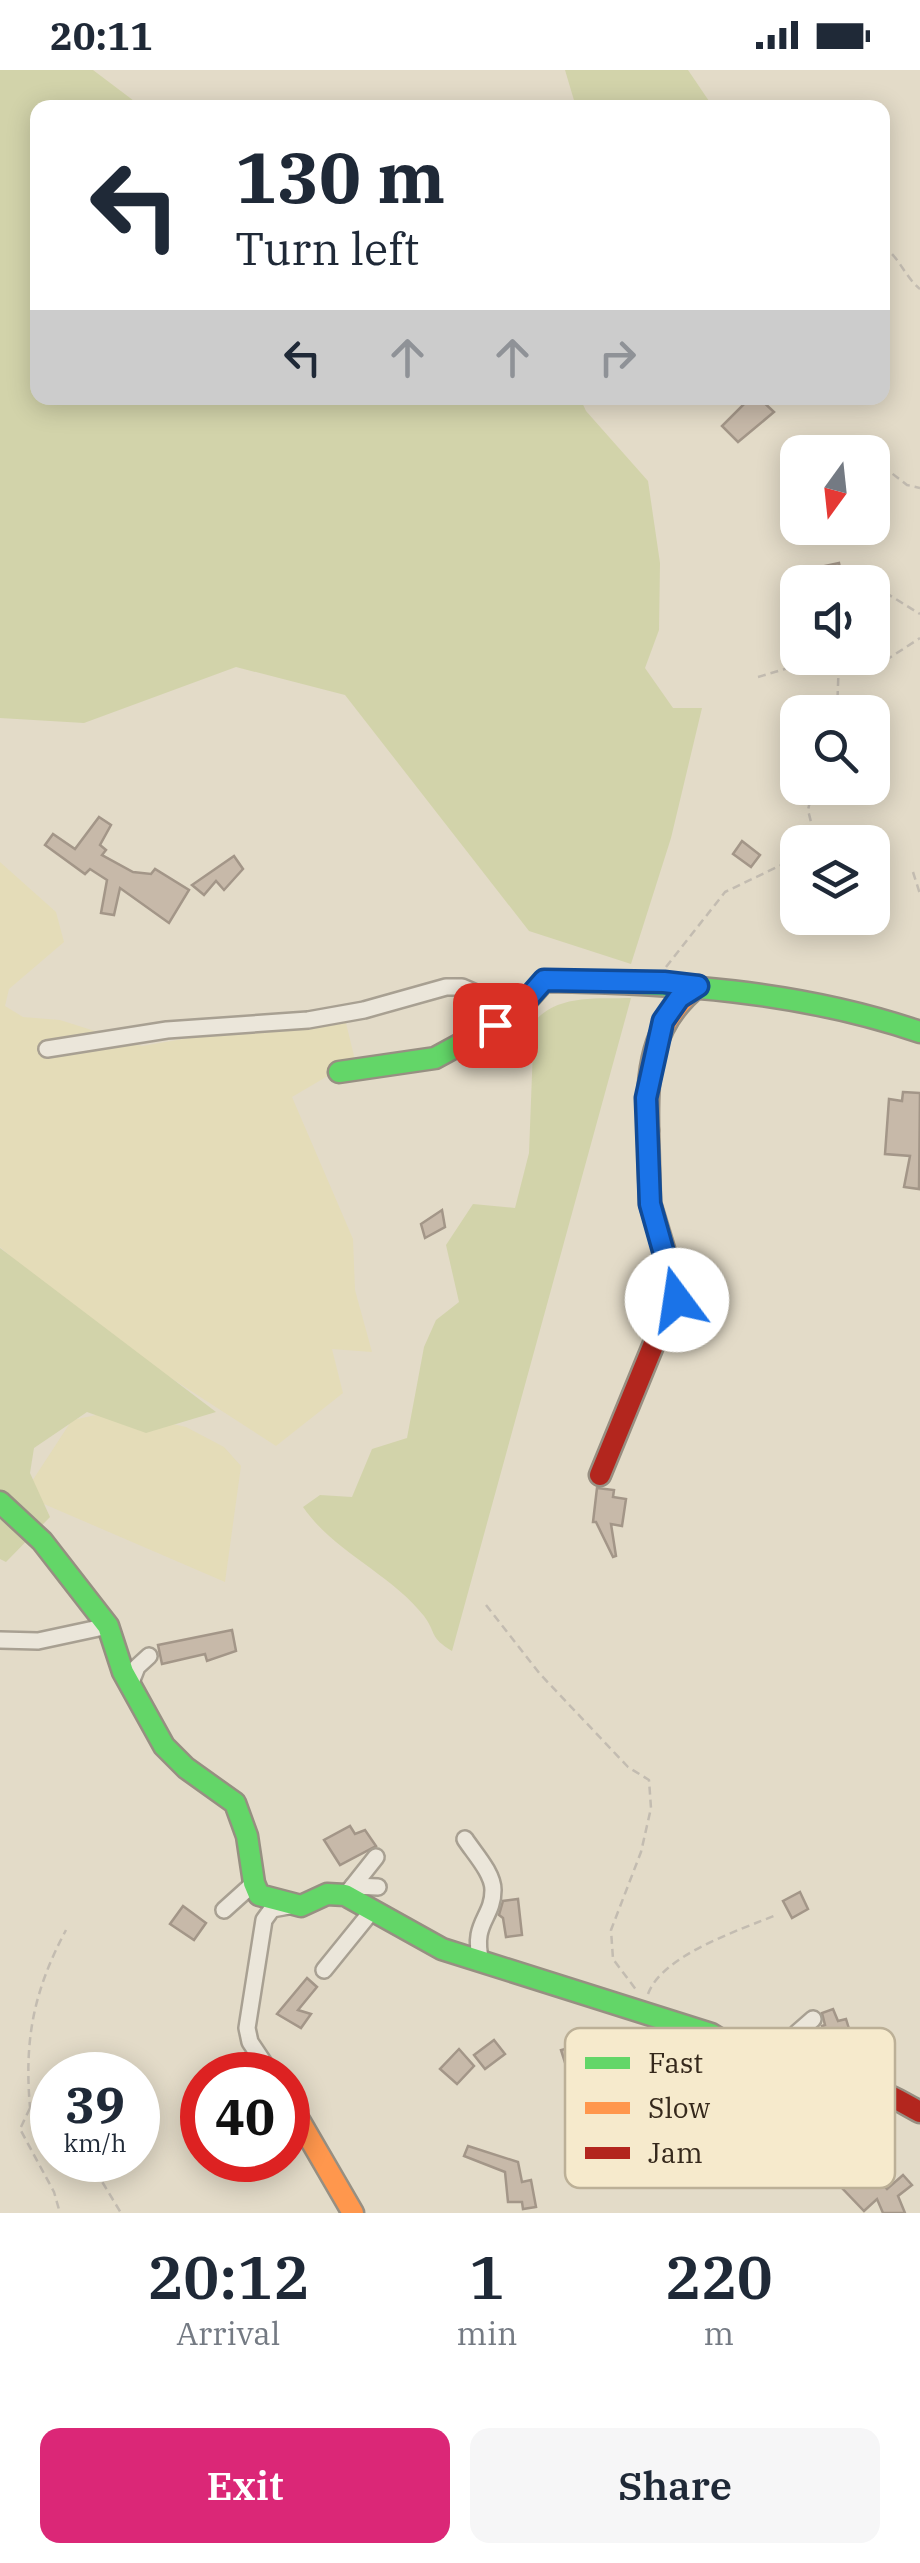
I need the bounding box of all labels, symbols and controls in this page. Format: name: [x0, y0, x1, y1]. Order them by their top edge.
text: 20:11: [50, 11, 153, 60]
text: 130 m: [235, 131, 445, 222]
icon: left: [70, 140, 200, 270]
text: Turn left: [235, 219, 419, 277]
icon: left: [275, 330, 330, 385]
icon: ahead: [380, 330, 435, 385]
icon: ahead: [485, 330, 540, 385]
icon: right: [590, 330, 645, 385]
north arrow: [780, 435, 890, 545]
map controls: [780, 435, 890, 935]
button: sound: [780, 565, 890, 675]
button: search: [780, 695, 890, 805]
button: layers: [780, 825, 890, 935]
pin: [453, 983, 538, 1068]
icon: arrive: [468, 998, 523, 1053]
position arrow: [625, 1248, 729, 1352]
legend: [565, 2028, 895, 2188]
text: Fast: [648, 2044, 703, 2081]
speed limit sign: 40: [180, 2052, 310, 2182]
text: 39: [65, 2072, 125, 2137]
text: Slow: [648, 2089, 710, 2126]
text: km/h: [63, 2126, 127, 2159]
text: Jam: [648, 2134, 703, 2171]
text: 20:12: [147, 2237, 309, 2316]
text: 1: [469, 2237, 505, 2316]
text: 220: [665, 2237, 773, 2316]
text: Arrival: [176, 2312, 280, 2354]
text: min: [456, 2312, 517, 2354]
text: m: [703, 2312, 734, 2354]
button: Exit: [40, 2428, 450, 2543]
button: Share: [470, 2428, 880, 2543]

